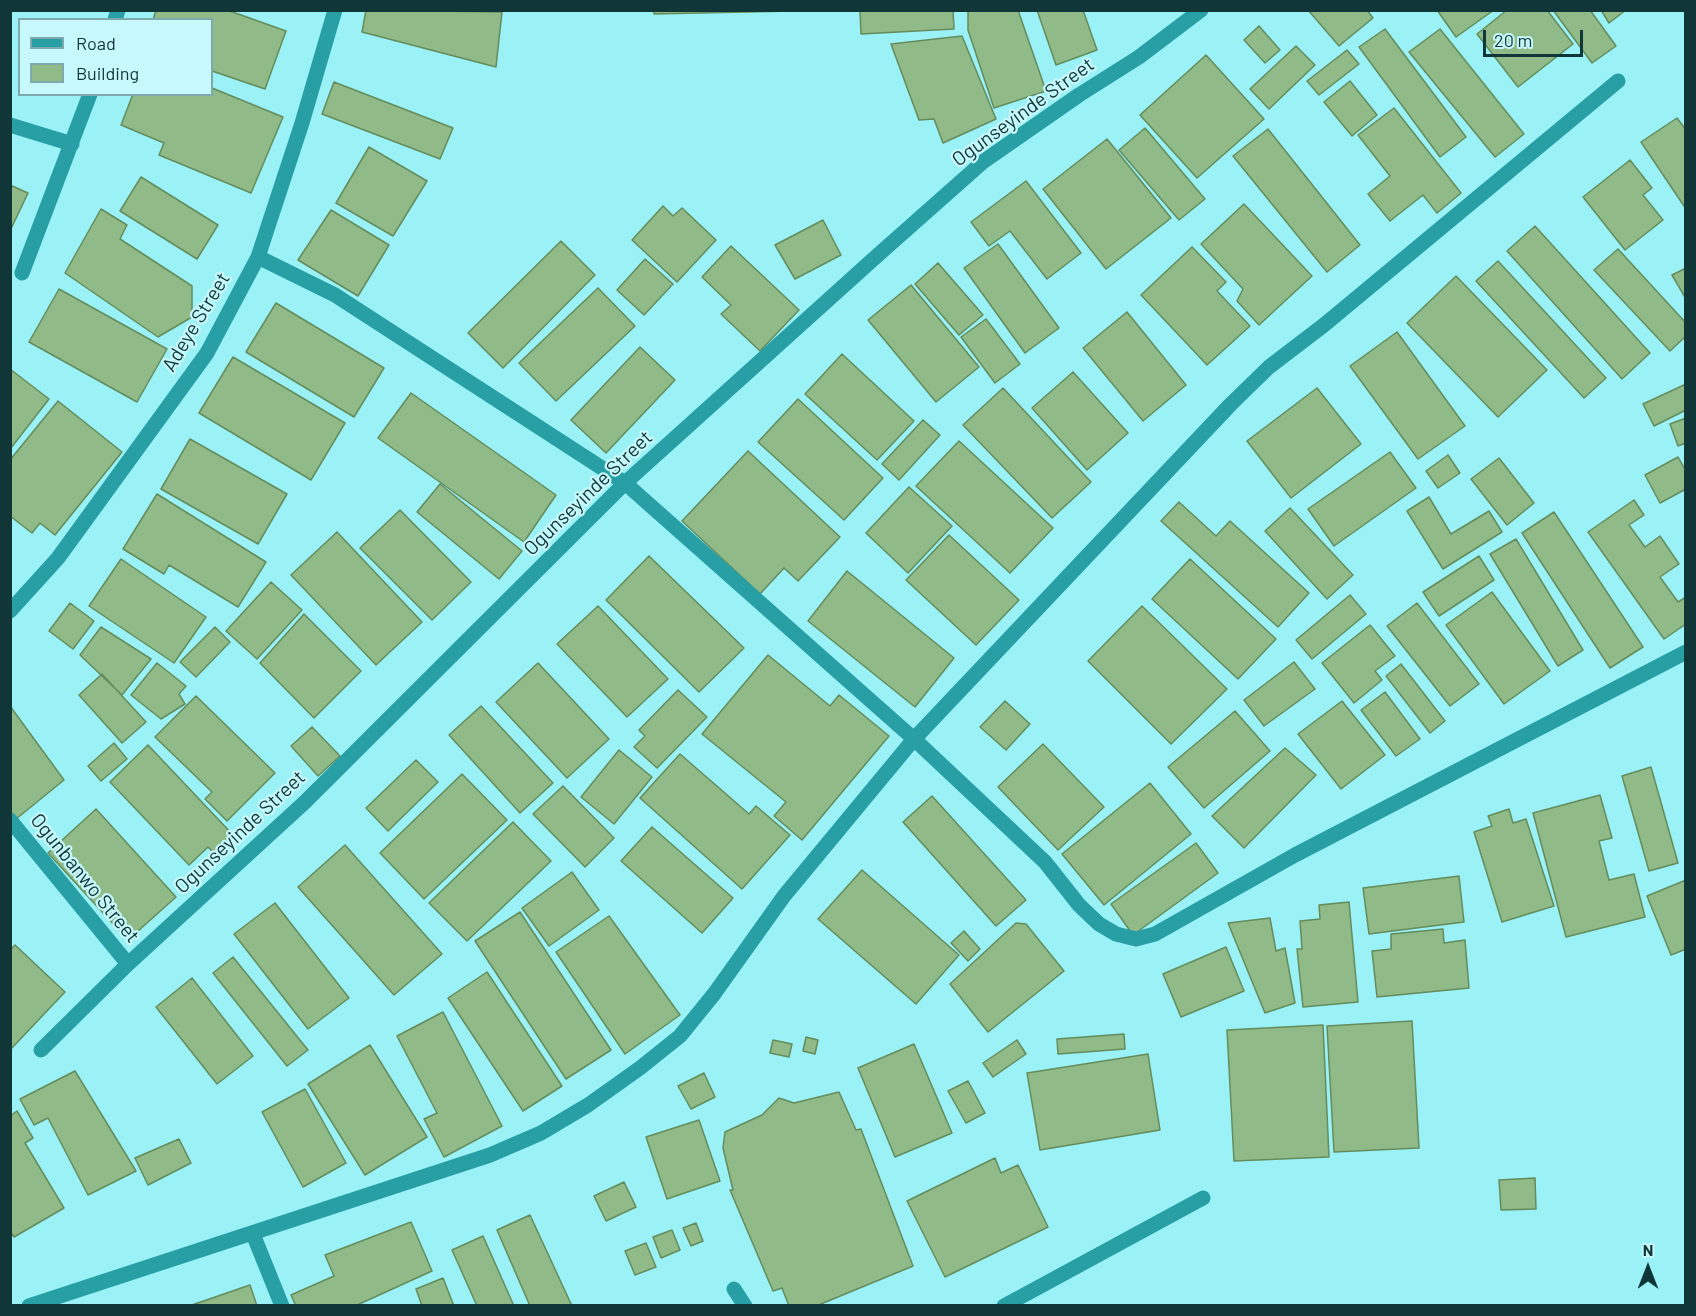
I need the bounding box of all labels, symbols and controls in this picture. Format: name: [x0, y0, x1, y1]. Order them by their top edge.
legend: [18, 18, 213, 96]
scale bar: [1486, 18, 1586, 56]
text: 20 m: [1494, 29, 1532, 51]
text: Road: [76, 32, 116, 54]
street label: Ogunseyinde Street: [947, 52, 1099, 172]
text: Building: [76, 62, 139, 84]
street label: Adeye Street: [157, 268, 235, 376]
street label: Ogunseyinde Street: [519, 425, 657, 561]
street label: Ogunseyinde Street: [170, 765, 310, 899]
street label: Ogunbanwo Street: [25, 808, 145, 948]
north arrow: [1618, 1238, 1678, 1298]
text: N: [1643, 1240, 1653, 1259]

